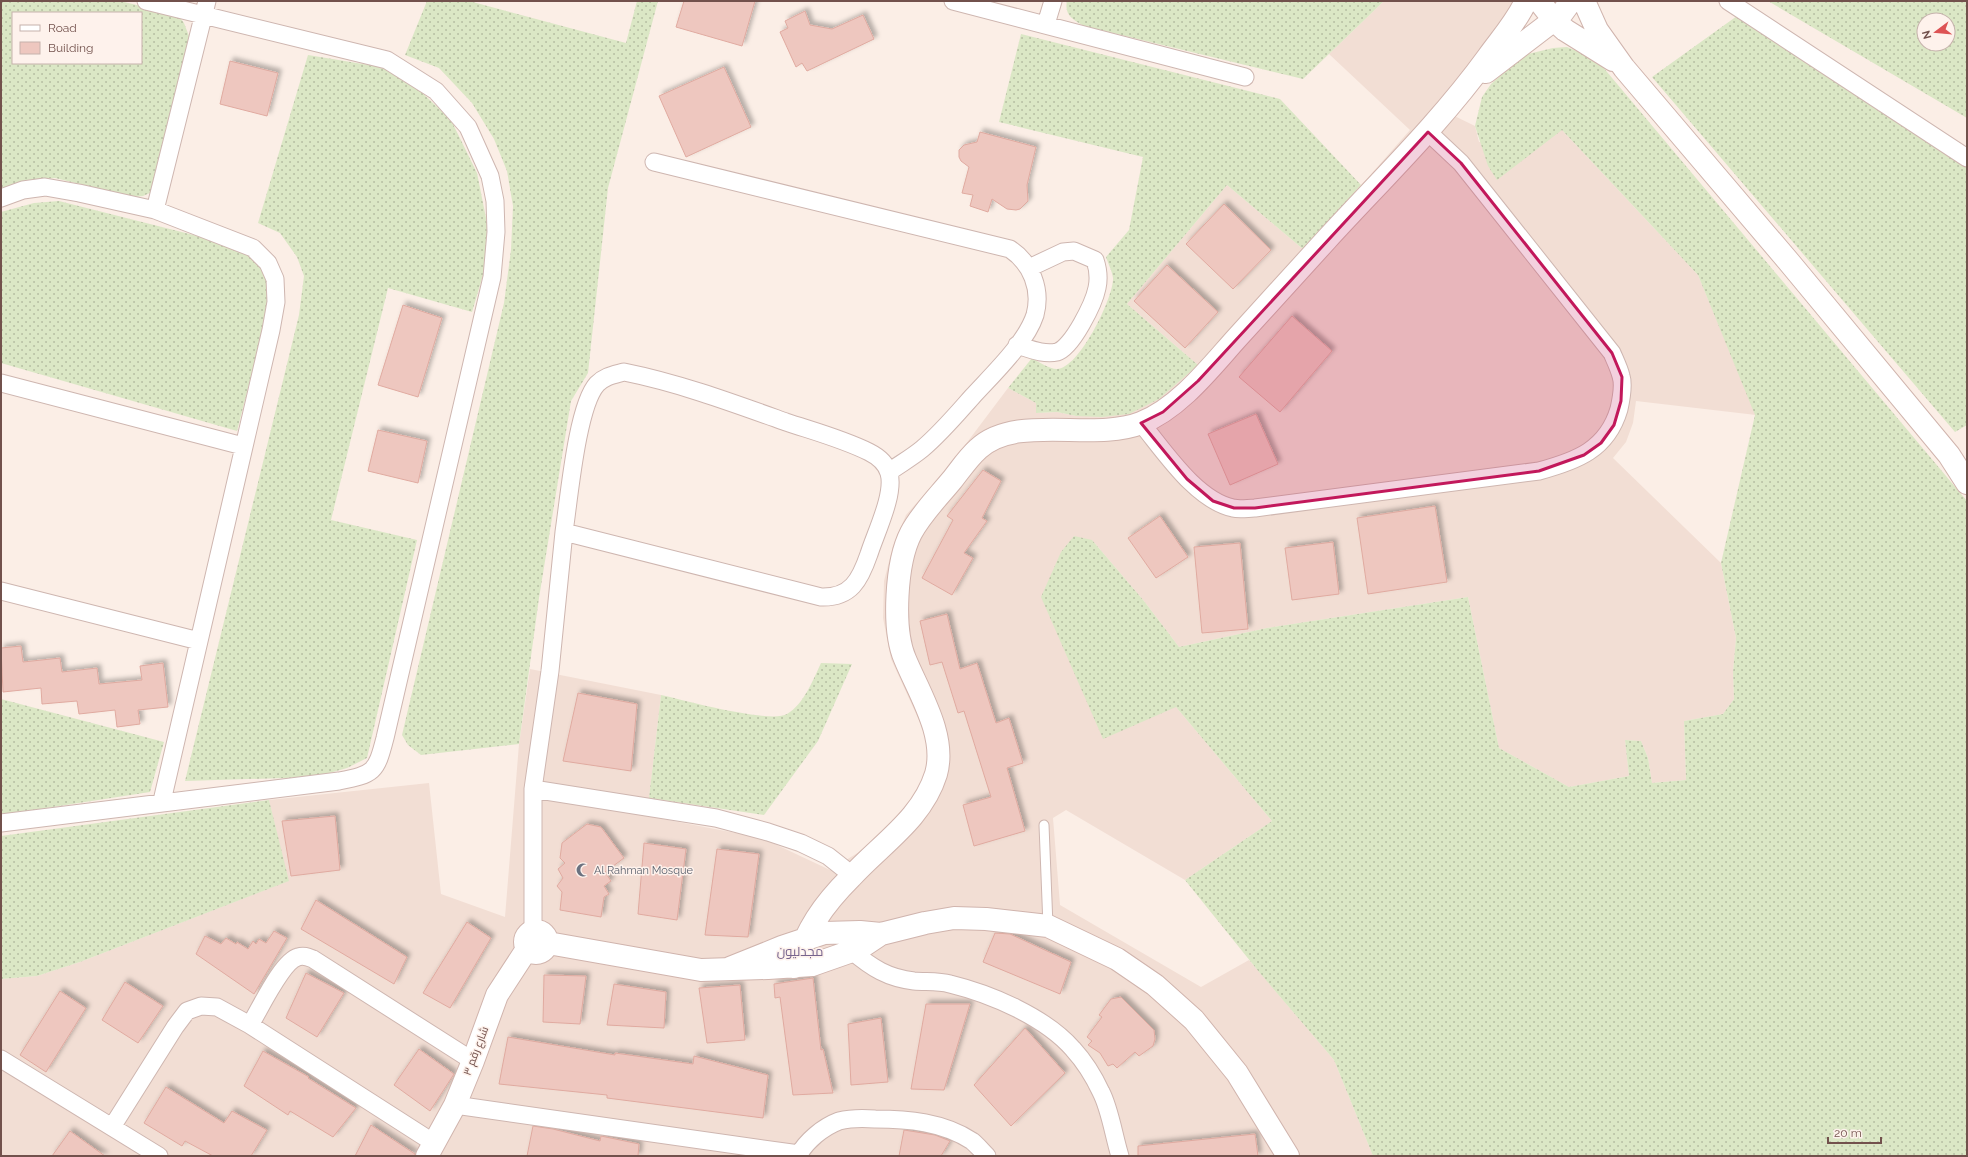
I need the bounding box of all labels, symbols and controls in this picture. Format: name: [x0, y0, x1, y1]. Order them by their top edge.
legend: [12, 12, 142, 64]
north arrow: [1916, 12, 1956, 52]
text: Road: [48, 21, 77, 35]
text: N: [1919, 29, 1934, 40]
text: Building: [48, 41, 94, 55]
mosque icon: Al Rahman Mosque: [575, 862, 591, 878]
place label: Al Rahman Mosque: [594, 864, 693, 877]
district label: مجدليون: [777, 944, 823, 959]
street label: شارع رقم ٣: [461, 1025, 492, 1078]
scale bar: [1828, 1119, 1881, 1145]
text: 20 m: [1834, 1126, 1862, 1140]

